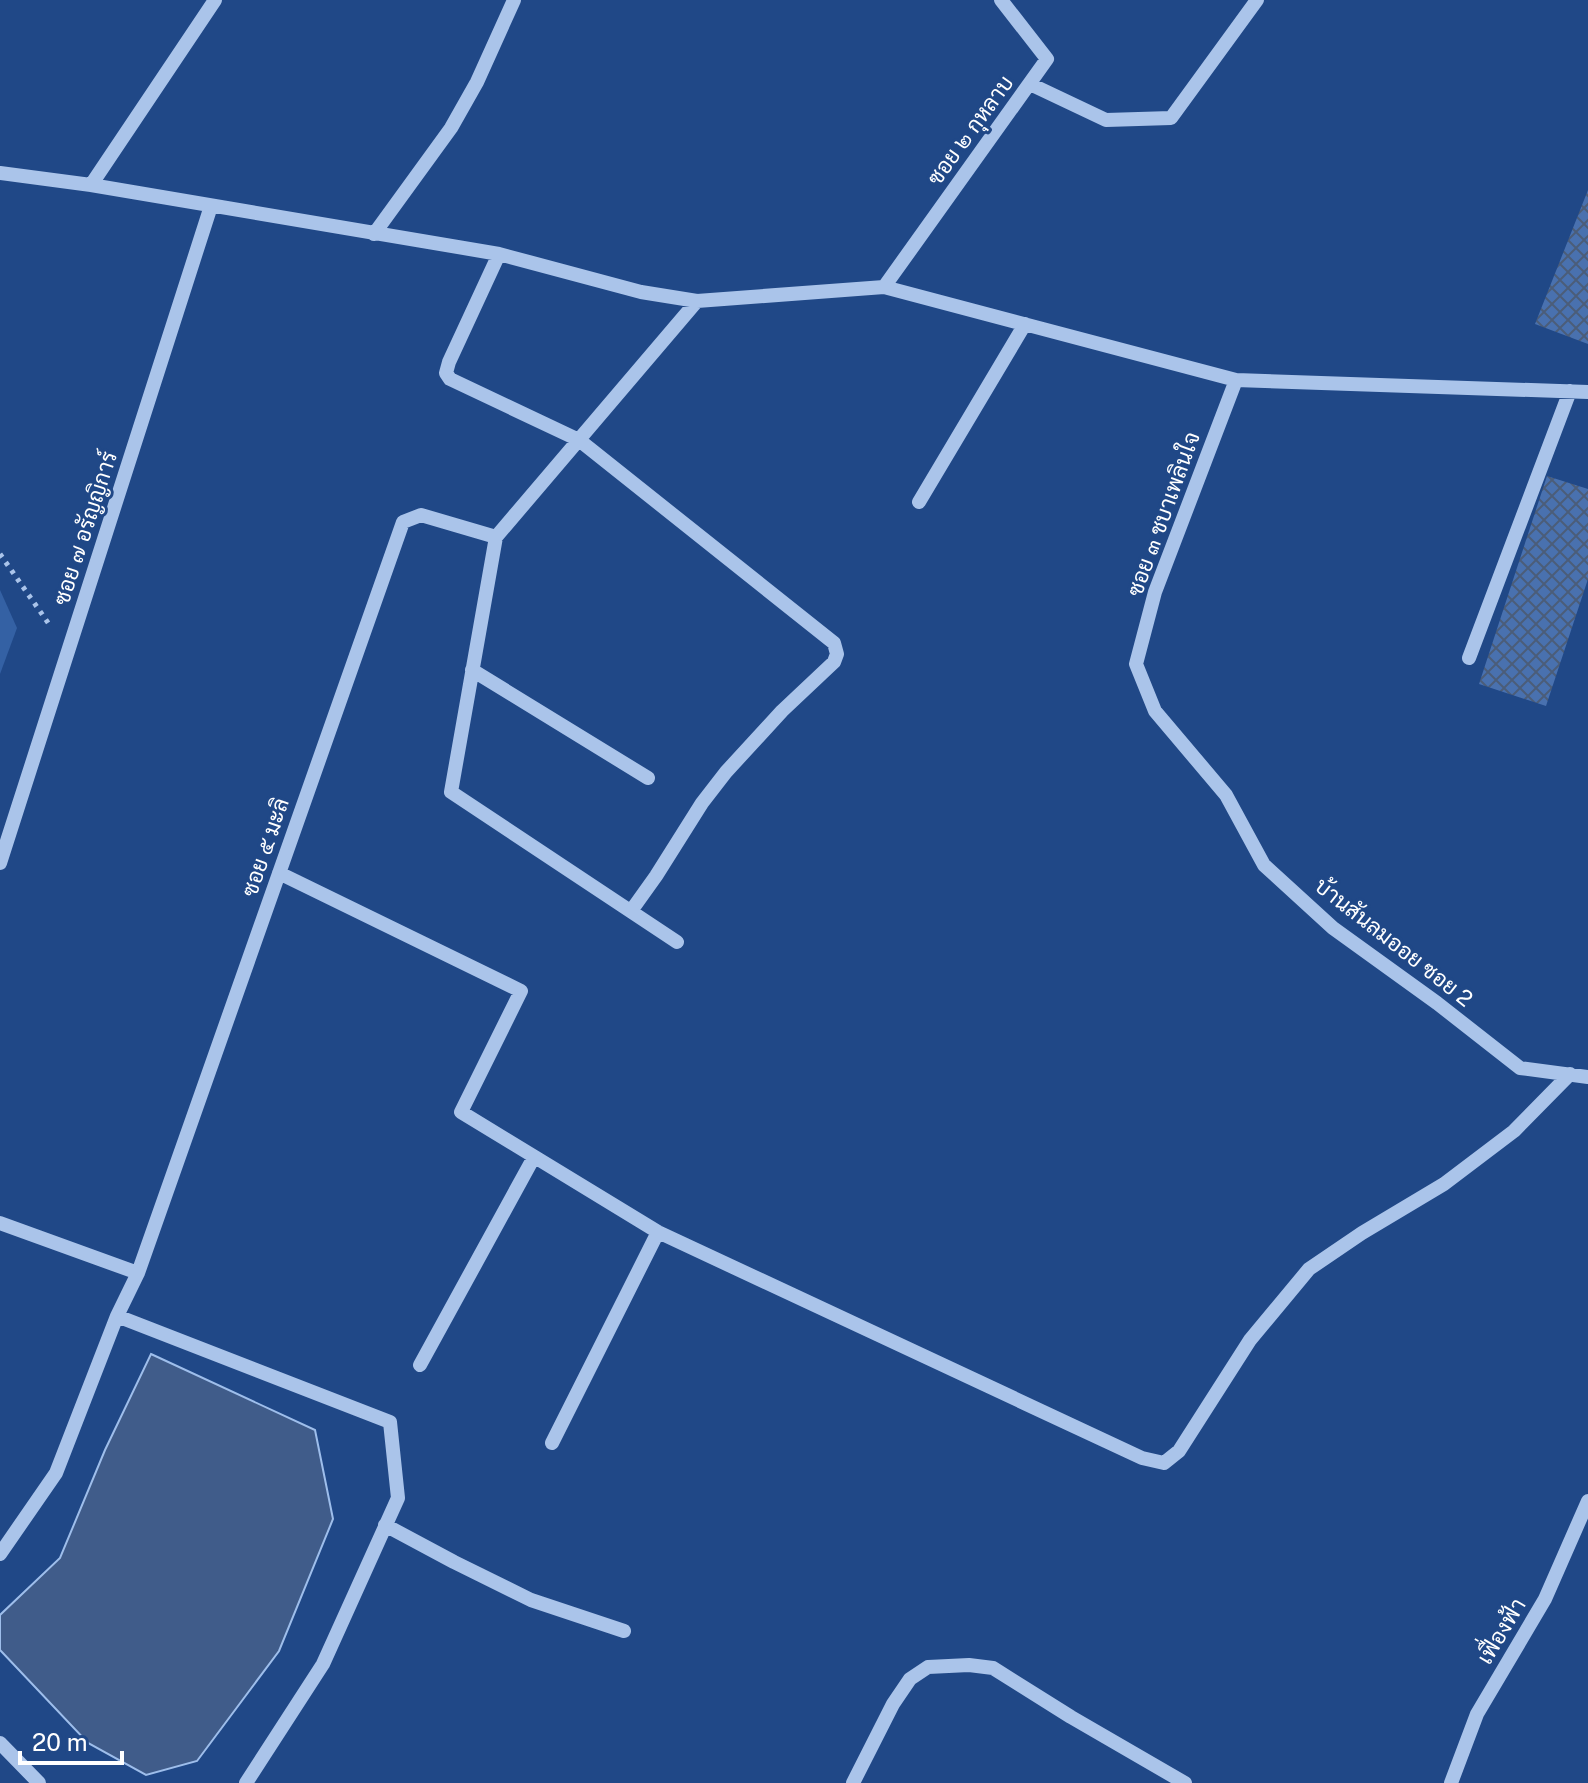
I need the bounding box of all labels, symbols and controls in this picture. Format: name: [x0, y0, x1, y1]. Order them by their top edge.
street label: ซอย ๒ กุหลาบ: [922, 70, 1021, 192]
street label: ซอย ๓ ชบาเพลินใจ: [1120, 428, 1205, 600]
street label: ซอย ๗ อรัญญิการ์: [47, 448, 123, 608]
street label: ซอย ๕ มะลิ: [236, 794, 294, 900]
street label: บ้านสันลมออย ซอย 2: [1310, 871, 1479, 1012]
street label: เฟื่องฟ้า: [1466, 1590, 1531, 1669]
scale bar: [20, 1715, 122, 1765]
text: 20 m: [32, 1728, 88, 1756]

